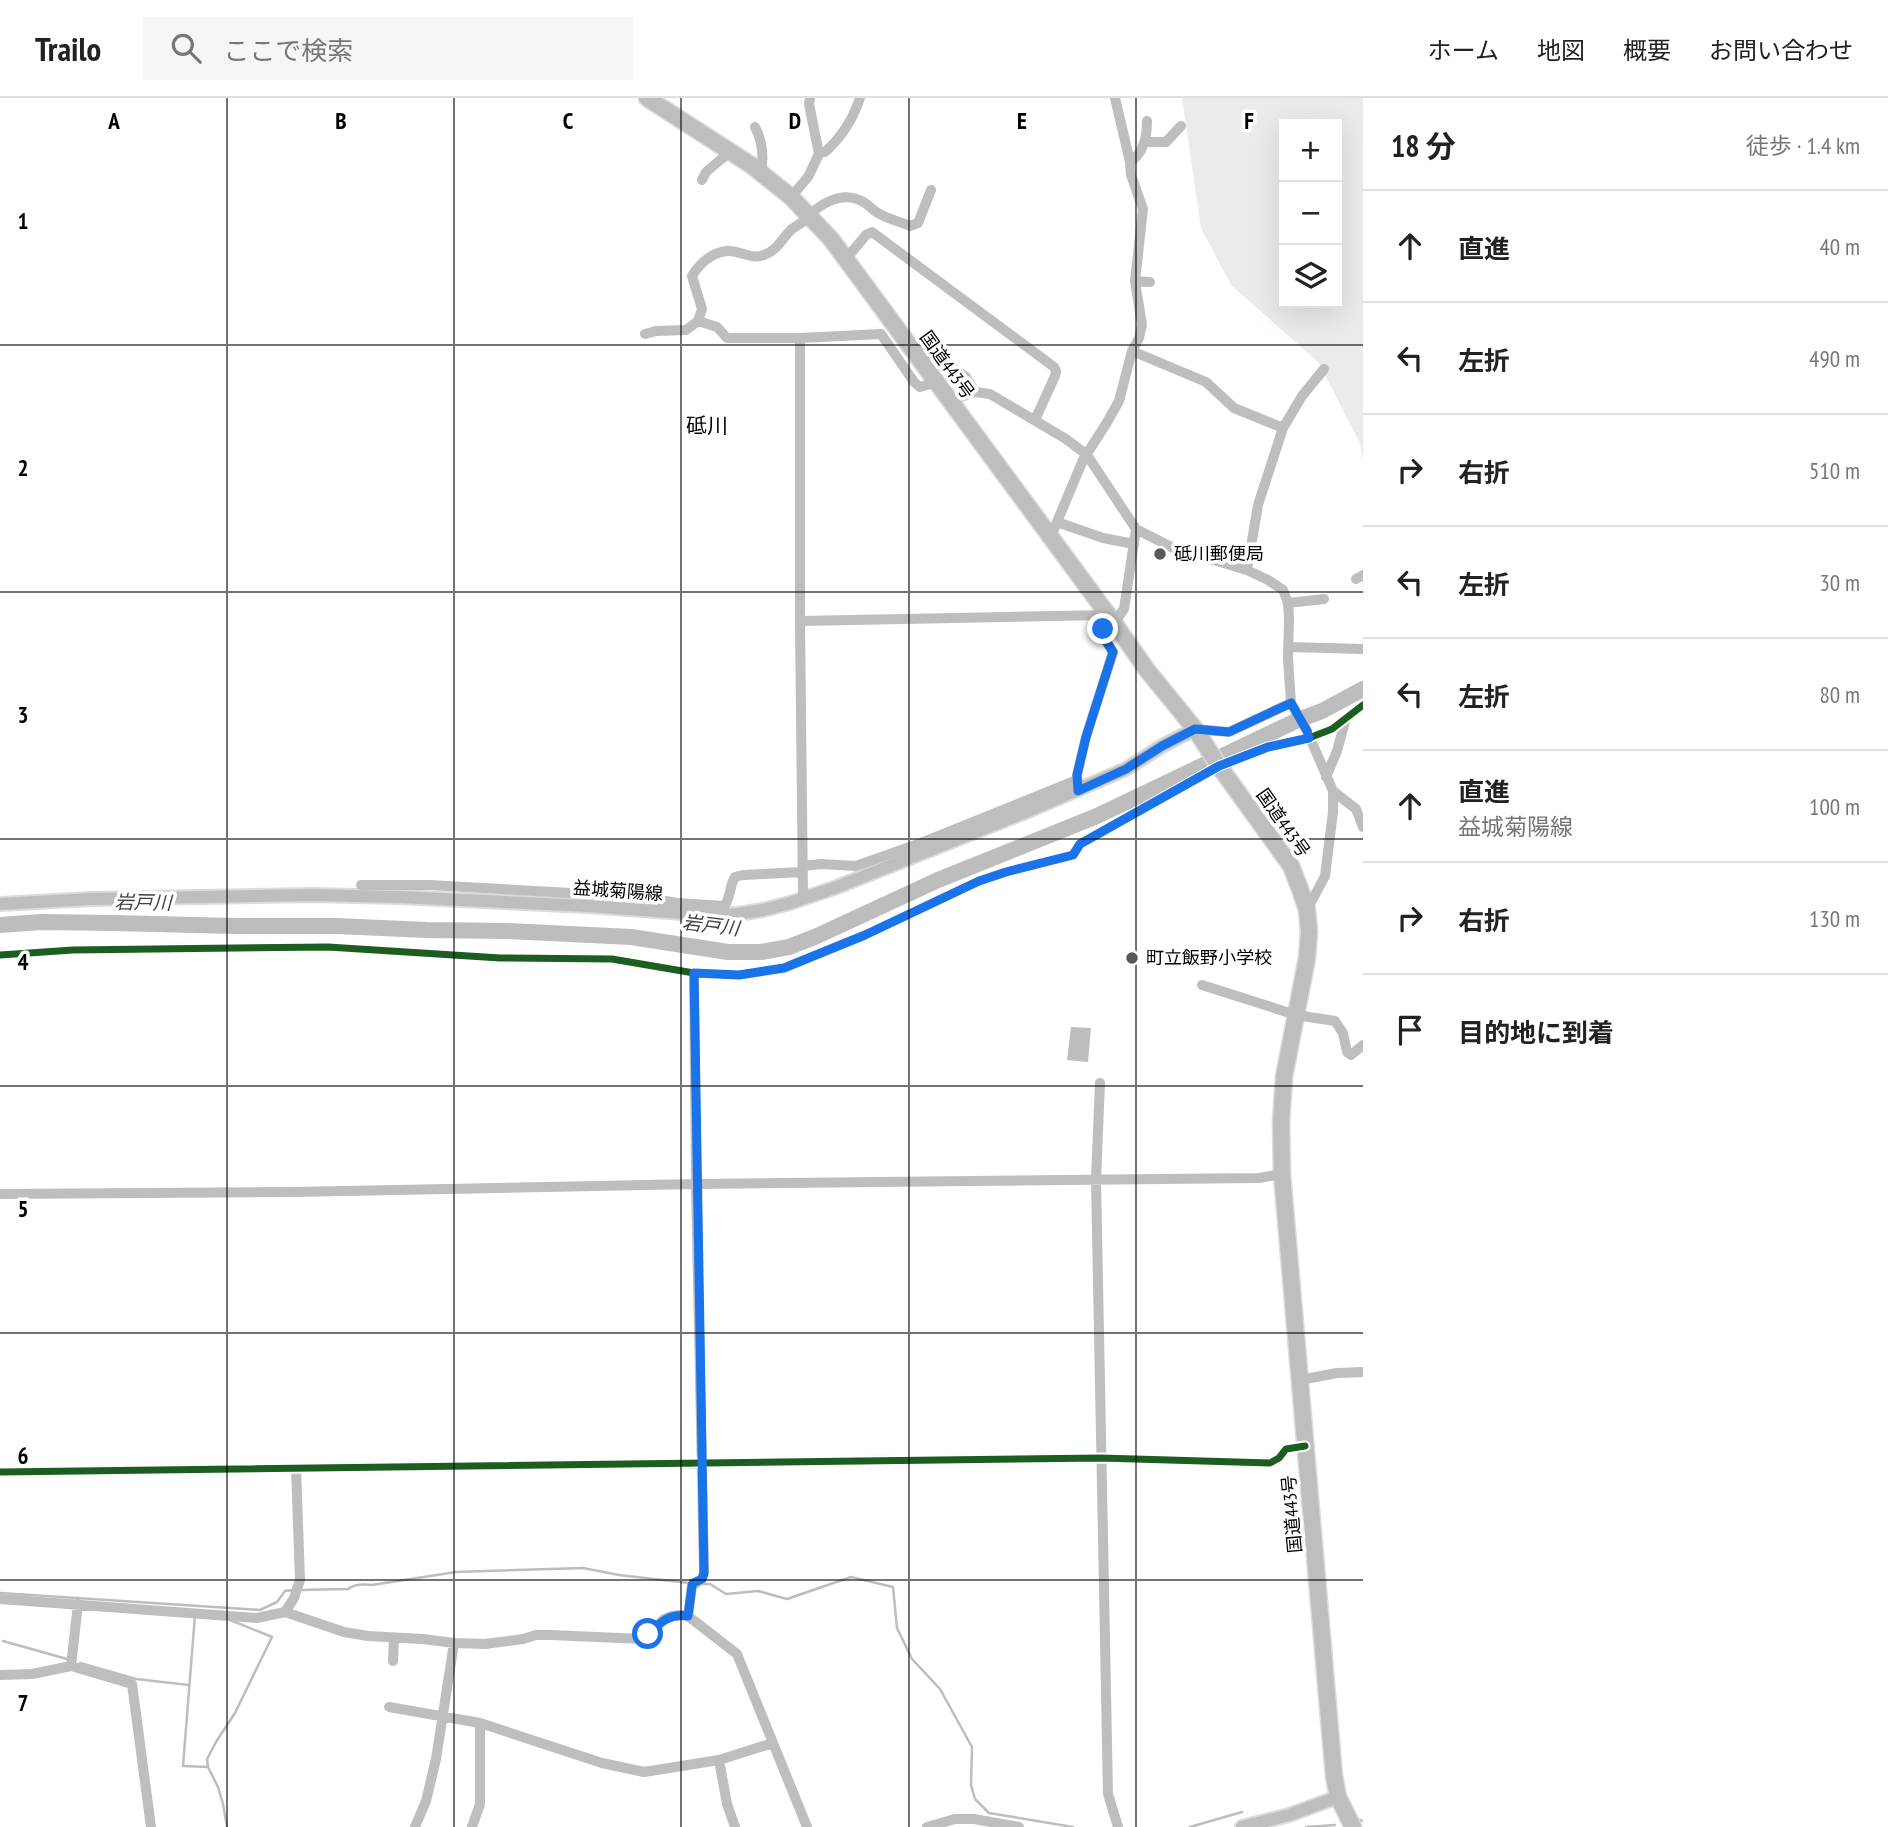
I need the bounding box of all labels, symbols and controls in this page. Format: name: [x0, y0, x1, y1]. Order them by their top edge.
search box: [143, 17, 633, 80]
text: Trailo: [35, 27, 101, 70]
icon: search: [167, 29, 205, 67]
text: ここで検索: [223, 34, 353, 67]
text: ホーム: [1428, 35, 1499, 66]
text: 地図: [1537, 35, 1585, 66]
text: 概要: [1623, 35, 1671, 66]
text: お問い合わせ: [1709, 35, 1853, 66]
text: A: [107, 106, 120, 135]
text: B: [335, 106, 347, 135]
text: C: [563, 106, 574, 135]
text: D: [789, 106, 801, 135]
text: E: [1017, 106, 1027, 135]
text: F: [1244, 106, 1254, 135]
map controls: [1279, 119, 1342, 308]
button: +: [1279, 119, 1342, 182]
text: 18 分: [1391, 126, 1456, 165]
text: 徒歩 · 1.4 km: [1746, 131, 1860, 160]
button: −: [1279, 182, 1342, 245]
text: 1: [18, 206, 29, 235]
icon: ahead: [1391, 227, 1429, 265]
text: 直進: [1458, 232, 1510, 265]
text: 40 m: [1819, 232, 1860, 261]
button: layers: [1279, 245, 1342, 308]
street label: 国道443号: [915, 326, 980, 403]
icon: left: [1391, 339, 1429, 377]
text: 左折: [1458, 344, 1510, 377]
text: 490 m: [1809, 344, 1860, 373]
district label: 砥川: [686, 412, 728, 439]
icon: right: [1391, 451, 1429, 489]
text: 2: [18, 453, 29, 482]
text: 右折: [1458, 456, 1510, 489]
text: 510 m: [1809, 456, 1860, 485]
place label: 砥川郵便局: [1174, 542, 1264, 565]
marker: 砥川郵便局: [1152, 546, 1168, 562]
icon: left: [1391, 563, 1429, 601]
text: 左折: [1458, 568, 1510, 601]
text: 30 m: [1819, 568, 1860, 597]
route end: [1087, 613, 1118, 644]
icon: left: [1391, 675, 1429, 713]
text: 左折: [1458, 680, 1510, 713]
text: 80 m: [1819, 680, 1860, 709]
text: 3: [18, 700, 29, 729]
text: 直進: [1458, 775, 1510, 808]
street label: 国道443号: [1252, 784, 1315, 861]
icon: ahead: [1391, 787, 1429, 825]
text: 100 m: [1809, 792, 1860, 821]
text: 益城菊陽線: [1458, 812, 1573, 841]
street label: 益城菊陽線: [572, 876, 664, 905]
water label: 岩戸川: [114, 890, 174, 915]
icon: right: [1391, 899, 1429, 937]
text: 右折: [1458, 904, 1510, 937]
text: 130 m: [1809, 904, 1860, 933]
water label: 岩戸川: [681, 910, 743, 941]
place label: 町立飯野小学校: [1146, 946, 1272, 969]
text: 4: [18, 947, 29, 976]
marker: 町立飯野小学校: [1124, 950, 1140, 966]
icon: arrive: [1391, 1011, 1429, 1049]
text: 目的地に到着: [1458, 1016, 1614, 1049]
text: 5: [18, 1194, 29, 1223]
text: 6: [18, 1441, 29, 1470]
street label: 国道443号: [1277, 1474, 1306, 1554]
route start: [632, 1618, 663, 1649]
text: 7: [18, 1688, 29, 1717]

